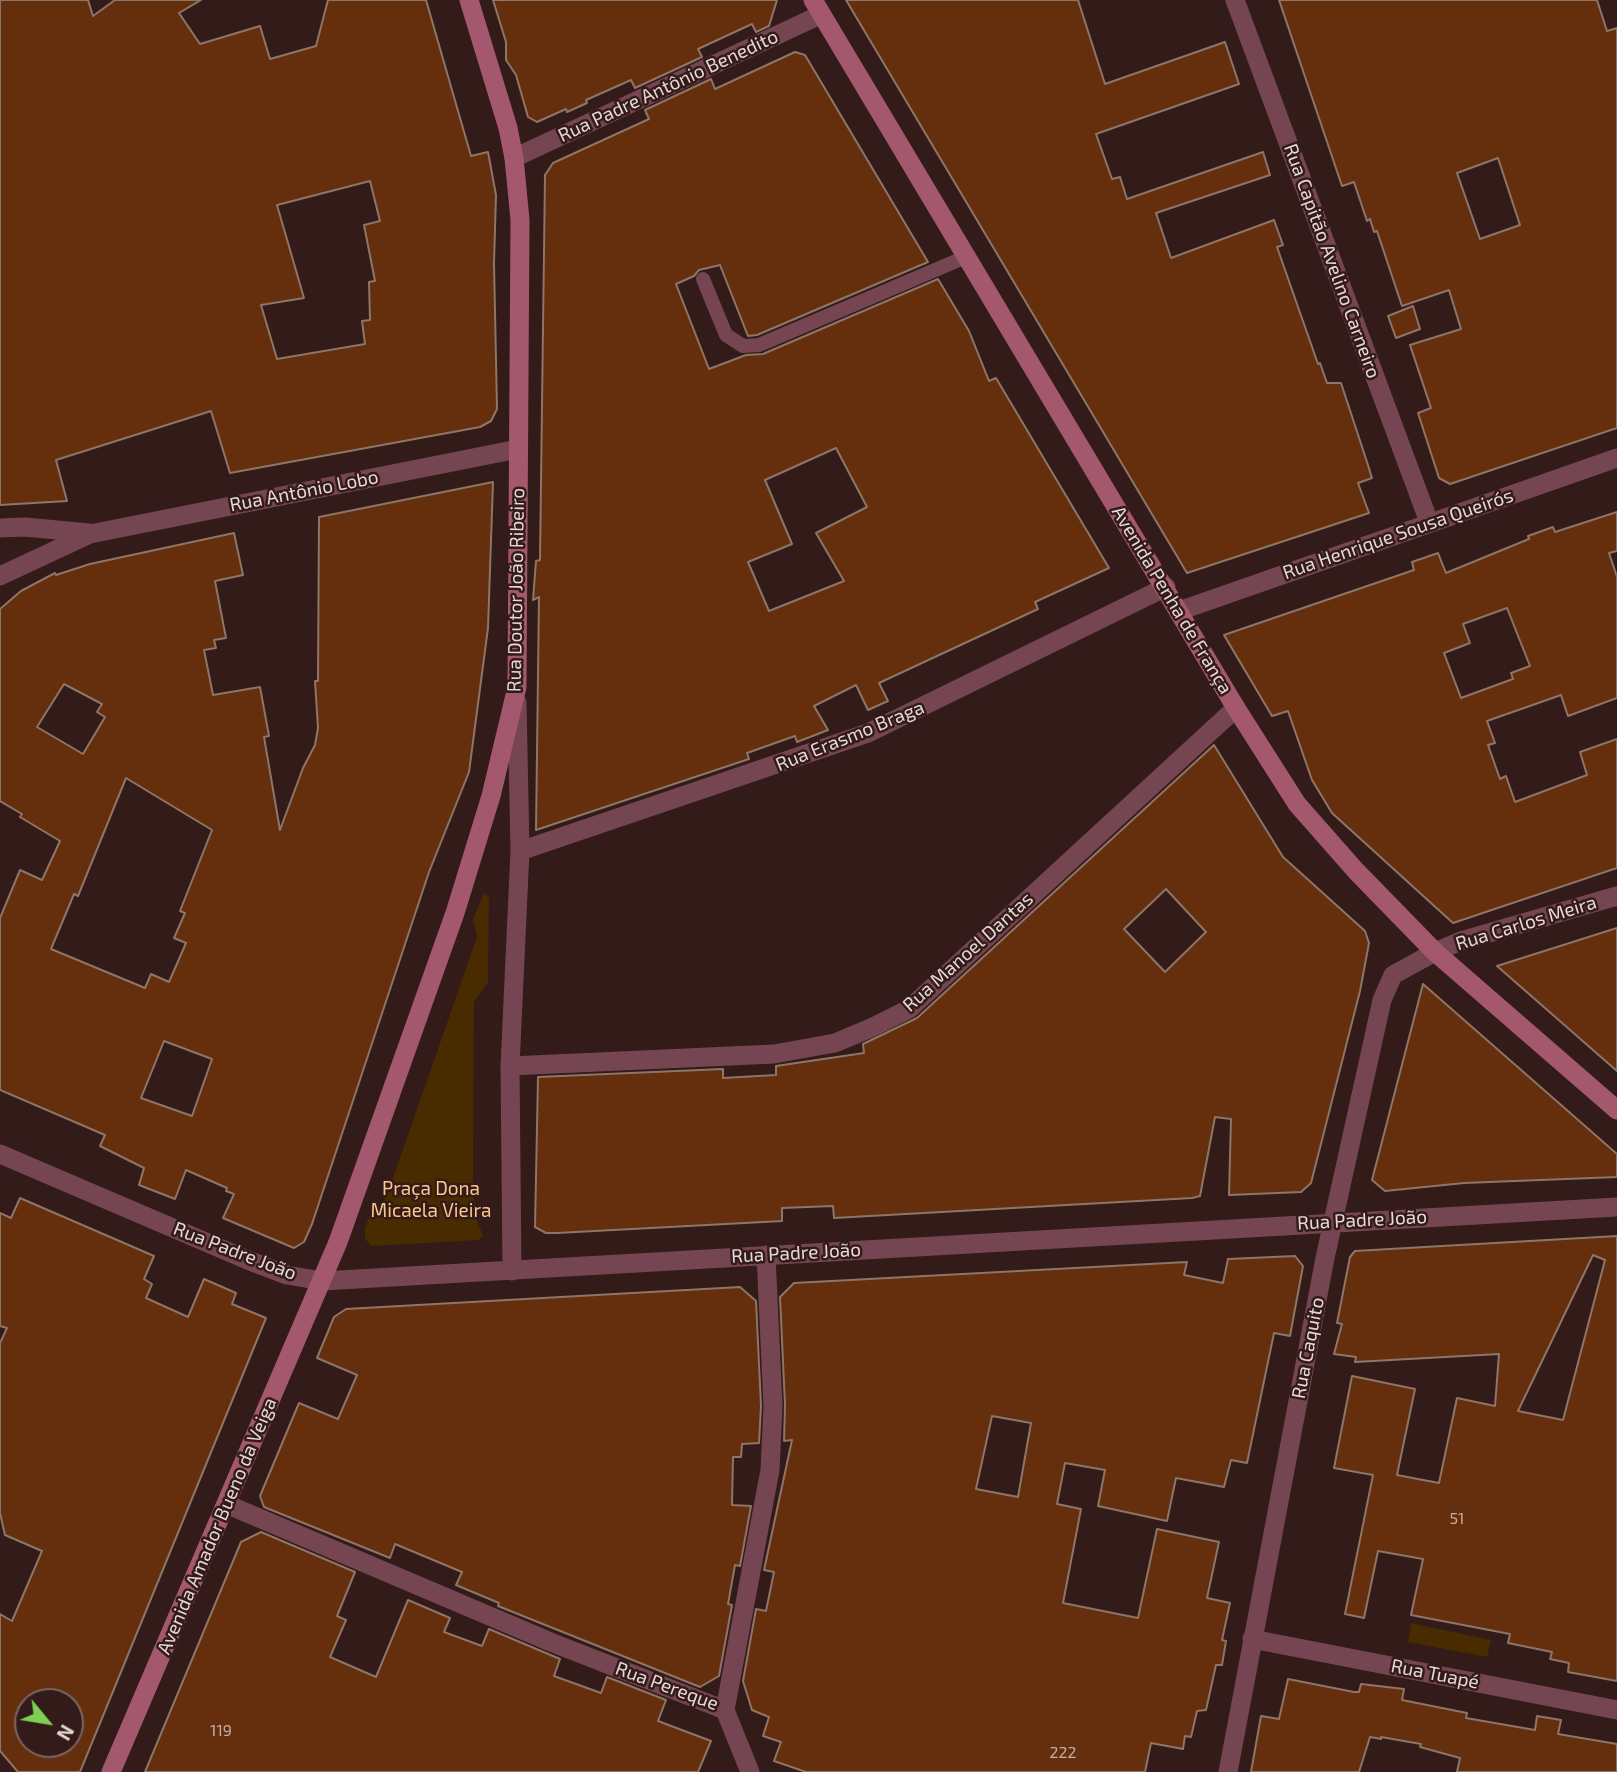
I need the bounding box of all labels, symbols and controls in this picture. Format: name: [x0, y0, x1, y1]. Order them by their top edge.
street label: Rua Padre Antônio Benedito: [554, 25, 782, 147]
street label: Rua Capitão Avelino Carneiro: [1279, 141, 1385, 381]
street label: Rua Antônio Lobo: [228, 465, 380, 517]
street label: Rua Henrique Sousa Queirós: [1280, 484, 1516, 584]
street label: Rua Doutor João Ribeiro: [503, 488, 529, 692]
street label: Avenida Penha de França: [1107, 502, 1237, 698]
street label: Rua Erasmo Braga: [772, 696, 928, 776]
street label: Rua Manoel Dantas: [898, 887, 1038, 1017]
street label: Rua Carlos Meira: [1453, 891, 1599, 955]
park label: Praça Dona Micaela Vieira: [371, 1178, 491, 1222]
street label: Rua Padre João: [1297, 1205, 1427, 1235]
street label: Rua Padre João: [170, 1217, 300, 1285]
street label: Rua Padre João: [731, 1238, 861, 1268]
street label: Rua Caquito: [1287, 1295, 1329, 1401]
street label: Avenida Amador Bueno da Veiga: [152, 1394, 282, 1658]
house number: 51: [1450, 1509, 1464, 1529]
street label: Rua Tuapé: [1389, 1654, 1481, 1694]
street label: Rua Pereque: [612, 1657, 722, 1715]
north arrow: [14, 1688, 84, 1758]
text: N: [52, 1721, 79, 1744]
house number: 119: [210, 1721, 232, 1741]
house number: 222: [1050, 1743, 1076, 1763]

